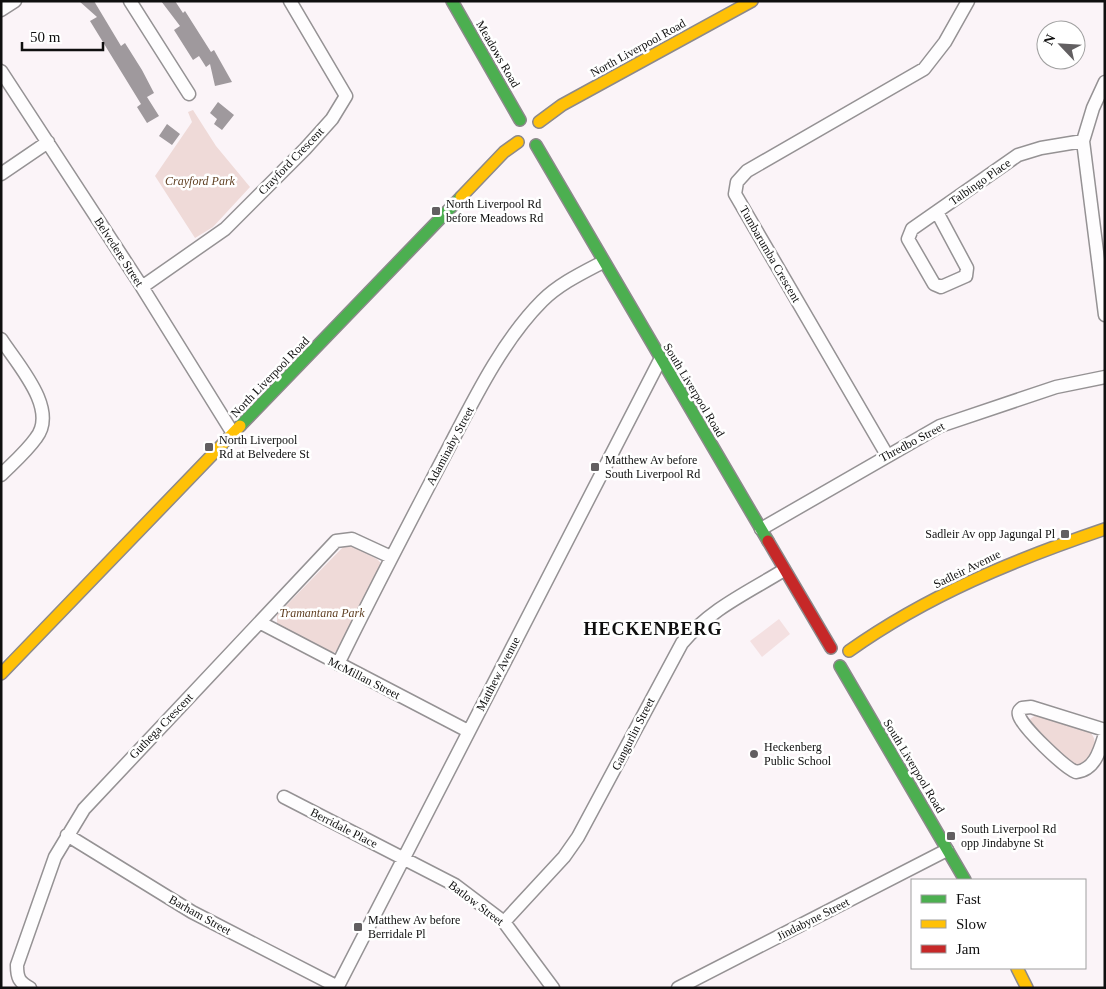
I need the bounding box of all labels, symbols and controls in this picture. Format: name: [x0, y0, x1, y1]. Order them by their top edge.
street label: North Liverpool Road: [588, 16, 688, 80]
street label: Meadows Road: [473, 18, 523, 90]
scale bar: [22, 20, 104, 52]
north arrow: [1036, 20, 1086, 70]
text: 50 m: [30, 29, 61, 45]
text: N: [1041, 32, 1059, 47]
street label: Crayford Crescent: [255, 124, 327, 198]
street label: Talbingo Place: [947, 156, 1013, 208]
park label: Crayford Park: [165, 174, 236, 188]
place label: North Liverpool Rd before Meadows Rd: [446, 197, 543, 225]
street label: Tumbarumba Crescent: [737, 203, 804, 305]
marker: North Liverpool Rd before Meadows Rd: [430, 205, 442, 217]
street label: Belvedere Street: [91, 215, 147, 290]
street label: North Liverpool Road: [228, 334, 312, 420]
street label: South Liverpool Road: [661, 341, 727, 439]
street label: Adaminaby Street: [423, 404, 477, 488]
street label: Thredbo Street: [877, 419, 947, 465]
place label: North Liverpool Rd at Belvedere St: [219, 433, 310, 461]
marker: North Liverpool Rd at Belvedere St: [203, 441, 215, 453]
place label: Matthew Av before South Liverpool Rd: [605, 453, 700, 481]
marker: Matthew Av before South Liverpool Rd: [589, 461, 601, 473]
place label: Sadleir Av opp Jagungal Pl: [925, 527, 1056, 541]
marker: Sadleir Av opp Jagungal Pl: [1059, 528, 1071, 540]
street label: Sadleir Avenue: [931, 547, 1003, 591]
park label: Tramantana Park: [279, 606, 365, 620]
district label: HECKENBERG: [583, 619, 723, 639]
street label: Matthew Avenue: [473, 635, 523, 713]
street label: McMillan Street: [326, 654, 403, 702]
street label: Guthega Crescent: [126, 690, 196, 762]
street label: Gangurlin Street: [609, 695, 658, 773]
street label: South Liverpool Road: [881, 717, 947, 815]
place label: Heckenberg Public School: [764, 740, 832, 768]
marker: Heckenberg Public School: [748, 748, 760, 760]
street label: Berridale Place: [308, 805, 380, 851]
place label: South Liverpool Rd opp Jindabyne St: [961, 822, 1056, 850]
marker: South Liverpool Rd opp Jindabyne St: [945, 830, 957, 842]
street label: Batlow Street: [446, 878, 507, 929]
legend: [911, 879, 1086, 969]
text: Fast: [956, 891, 982, 907]
street label: Barham Street: [166, 892, 234, 938]
street label: Jindabyne Street: [774, 894, 852, 943]
place label: Matthew Av before Berridale Pl: [368, 913, 460, 941]
text: Slow: [956, 916, 987, 932]
marker: Matthew Av before Berridale Pl: [352, 921, 364, 933]
text: Jam: [956, 941, 980, 957]

